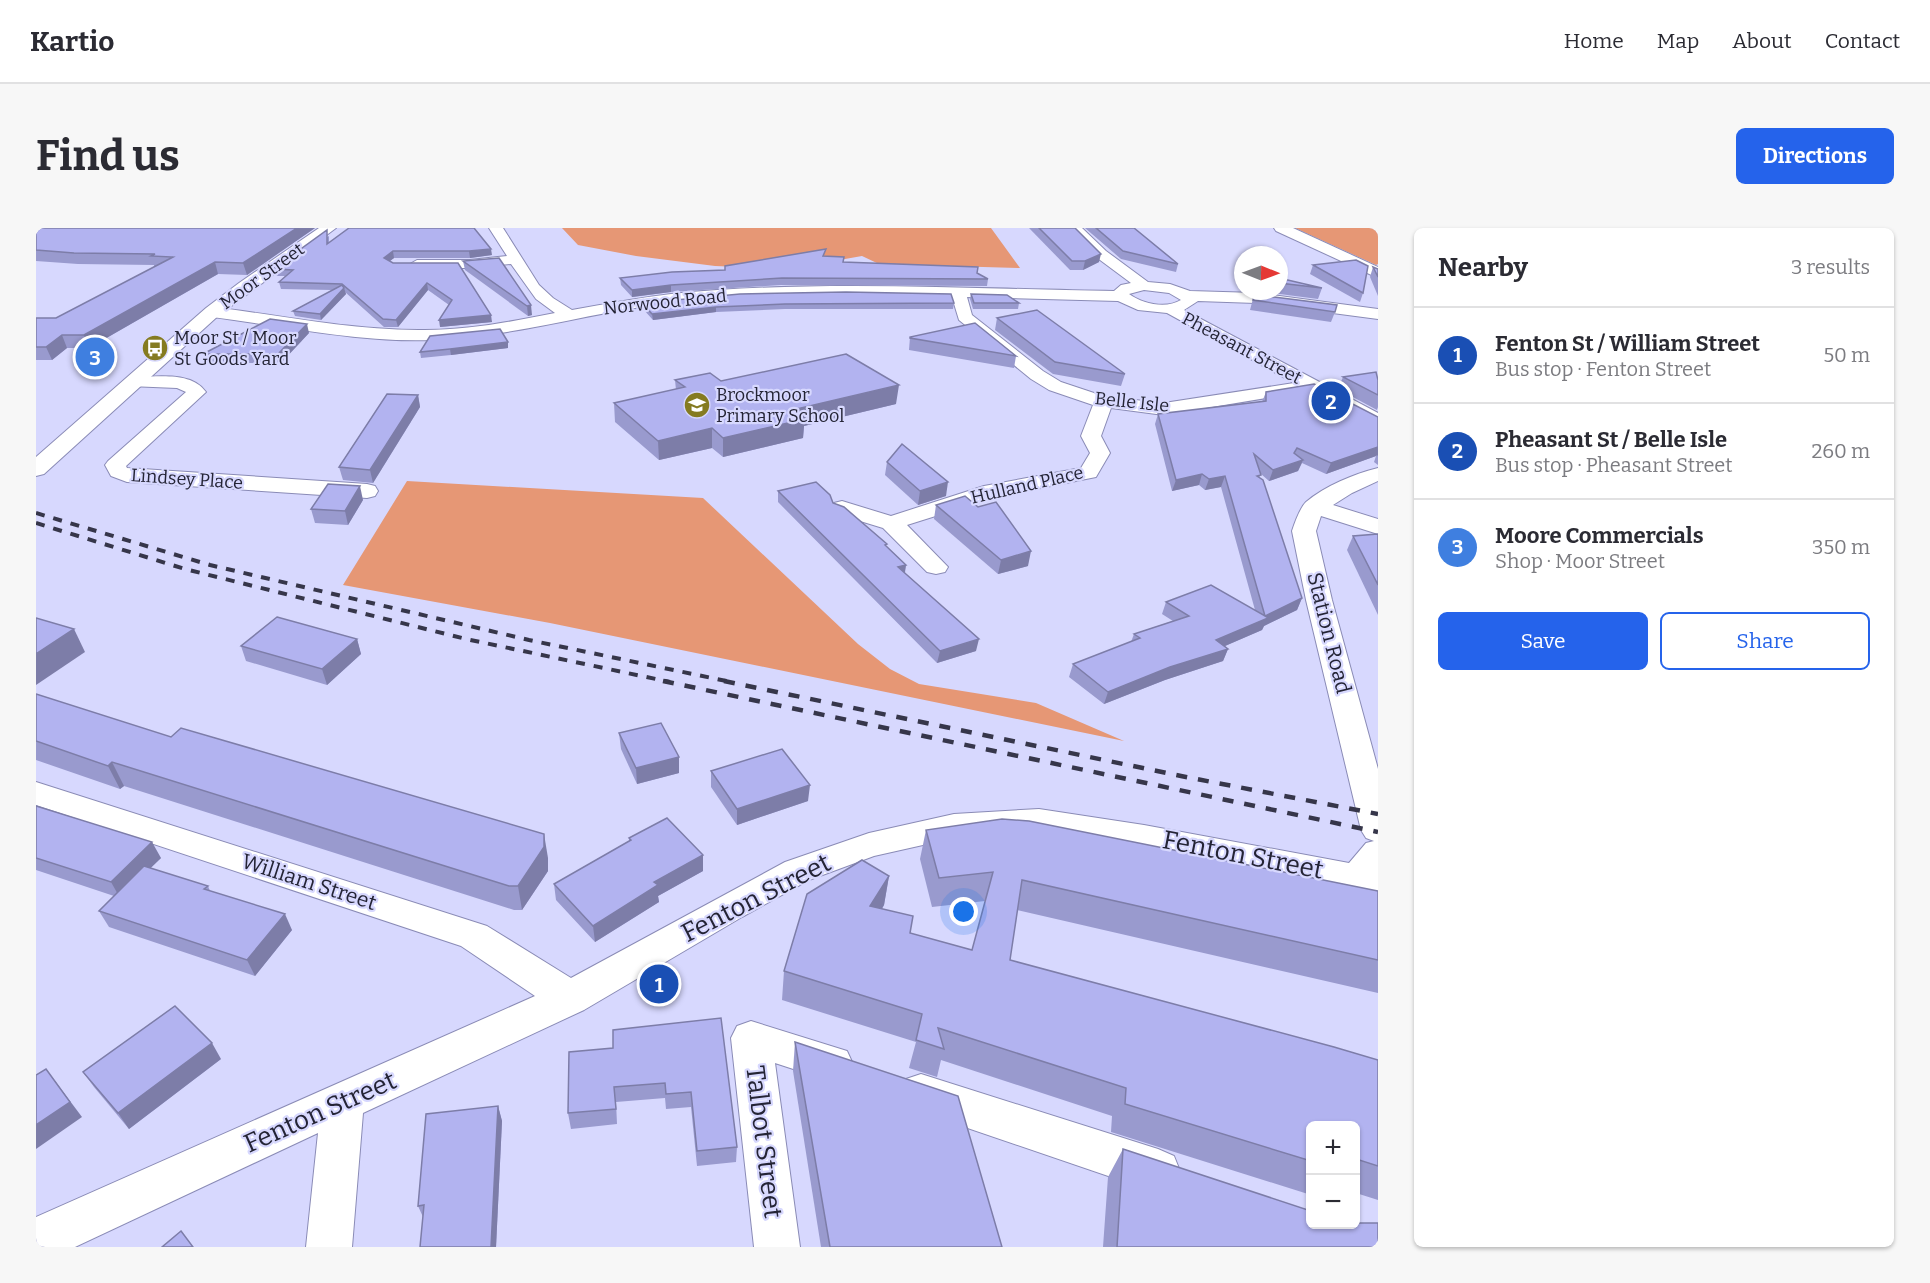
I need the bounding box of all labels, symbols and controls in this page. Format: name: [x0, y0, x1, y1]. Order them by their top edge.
text: Kartio: [30, 25, 114, 58]
text: Home: [1564, 28, 1624, 54]
text: Map: [1657, 28, 1699, 54]
text: About: [1732, 28, 1792, 54]
text: Contact: [1825, 28, 1900, 54]
button: Directions: [1736, 128, 1894, 184]
text: Find us: [36, 131, 180, 181]
street label: Moor Street: [216, 238, 309, 314]
north arrow: [1234, 246, 1288, 300]
text: Nearby: [1438, 252, 1528, 283]
text: 3 results: [1791, 255, 1870, 279]
street label: Norwood Road: [602, 285, 728, 319]
street label: Pheasant Street: [1178, 307, 1306, 389]
place label: Moor St / Moor St Goods Yard: [174, 327, 296, 370]
text: Fenton St / William Street: [1495, 330, 1760, 357]
bus stop icon: Moor St / Moor St Goods Yard: [140, 333, 170, 363]
pin: 3: [76, 334, 114, 380]
text: 1: [1453, 343, 1462, 367]
text: 50 m: [1823, 343, 1870, 367]
text: Bus stop · Fenton Street: [1495, 357, 1711, 381]
pin: 2: [1312, 378, 1350, 423]
place label: Brockmoor Primary School: [716, 384, 845, 427]
street label: Belle Isle: [1094, 387, 1170, 417]
school or university icon: Brockmoor Primary School: [682, 390, 712, 420]
text: Pheasant St / Belle Isle: [1495, 426, 1727, 453]
text: 2: [1452, 439, 1463, 463]
text: 260 m: [1811, 439, 1870, 463]
text: Bus stop · Pheasant Street: [1495, 453, 1733, 477]
street label: Hulland Place: [968, 461, 1086, 509]
street label: Lindsey Place: [130, 464, 244, 494]
text: Moore Commercials: [1495, 522, 1704, 549]
text: 3: [1452, 535, 1463, 559]
text: 350 m: [1812, 535, 1870, 559]
text: Shop · Moor Street: [1495, 549, 1665, 573]
street label: Station Road: [1301, 570, 1357, 696]
button: Save: [1438, 612, 1648, 670]
button: Share: [1660, 612, 1870, 670]
street label: Fenton Street: [1160, 824, 1327, 886]
street label: Fenton Street: [676, 847, 836, 949]
street label: William Street: [238, 848, 380, 916]
your location: [949, 897, 978, 926]
pin: 1: [640, 962, 678, 1006]
street label: Fenton Street: [239, 1064, 401, 1159]
street label: Talbot Street: [739, 1064, 789, 1221]
map controls: [1306, 1121, 1360, 1229]
button: +: [1306, 1121, 1360, 1175]
button: −: [1306, 1175, 1360, 1229]

